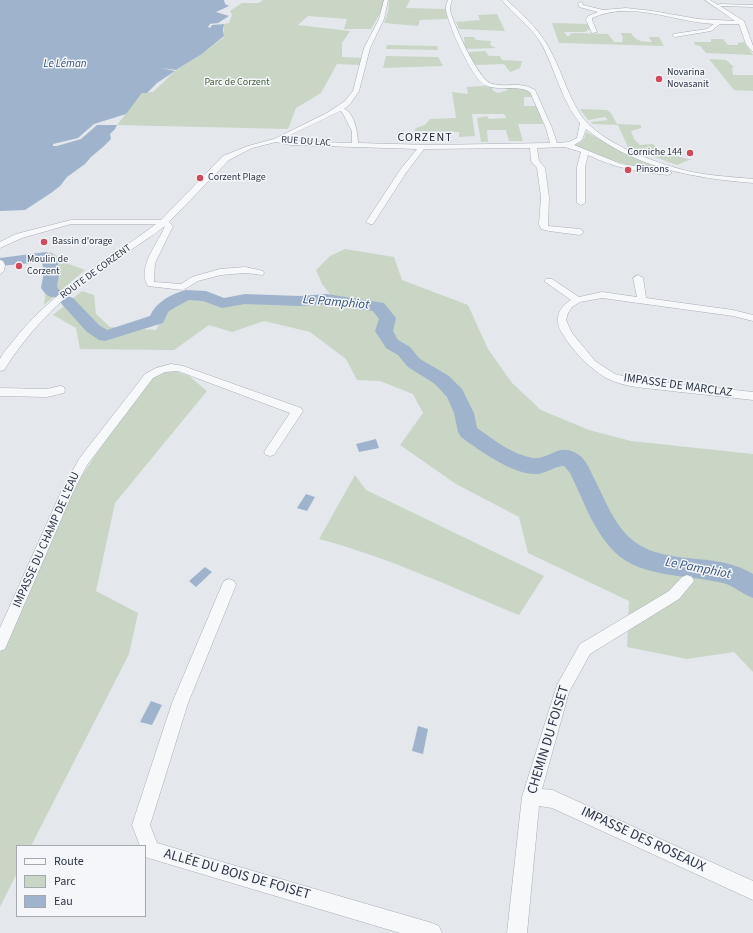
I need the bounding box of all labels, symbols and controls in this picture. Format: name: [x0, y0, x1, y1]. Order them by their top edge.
water label: Le Léman: [43, 58, 87, 72]
place label: Novarina Novasanit: [667, 67, 709, 90]
marker: Novarina Novasanit: [654, 74, 664, 84]
park label: Parc de Corzent: [204, 77, 270, 89]
district label: CORZENT: [397, 131, 453, 145]
street label: RUE DU LAC: [281, 134, 331, 150]
place label: Corniche 144: [628, 147, 682, 159]
marker: Corniche 144: [685, 148, 695, 158]
place label: Pinsons: [636, 164, 669, 176]
marker: Pinsons: [623, 165, 633, 175]
place label: Corzent Plage: [208, 172, 266, 184]
marker: Corzent Plage: [195, 173, 205, 183]
place label: Bassin d'orage: [52, 236, 113, 248]
marker: Bassin d'orage: [39, 237, 49, 247]
street label: ROUTE DE CORZENT: [58, 242, 134, 302]
place label: Moulin de Corzent: [27, 254, 68, 278]
marker: Moulin de Corzent: [14, 261, 24, 271]
water label: Le Pamphiot: [302, 292, 370, 314]
street label: IMPASSE DE MARCLAZ: [623, 371, 733, 401]
street label: IMPASSE DU CHAMP DE L'EAU: [11, 470, 83, 610]
water label: Le Pamphiot: [664, 555, 732, 583]
street label: CHEMIN DU FOISET: [524, 684, 574, 796]
street label: IMPASSE DES ROSEAUX: [578, 804, 708, 876]
legend: [16, 845, 146, 917]
street label: ALLÉE DU BOIS DE FOISET: [162, 846, 312, 904]
text: Route: [54, 853, 84, 870]
text: Parc: [54, 873, 76, 890]
text: Eau: [54, 893, 73, 910]

